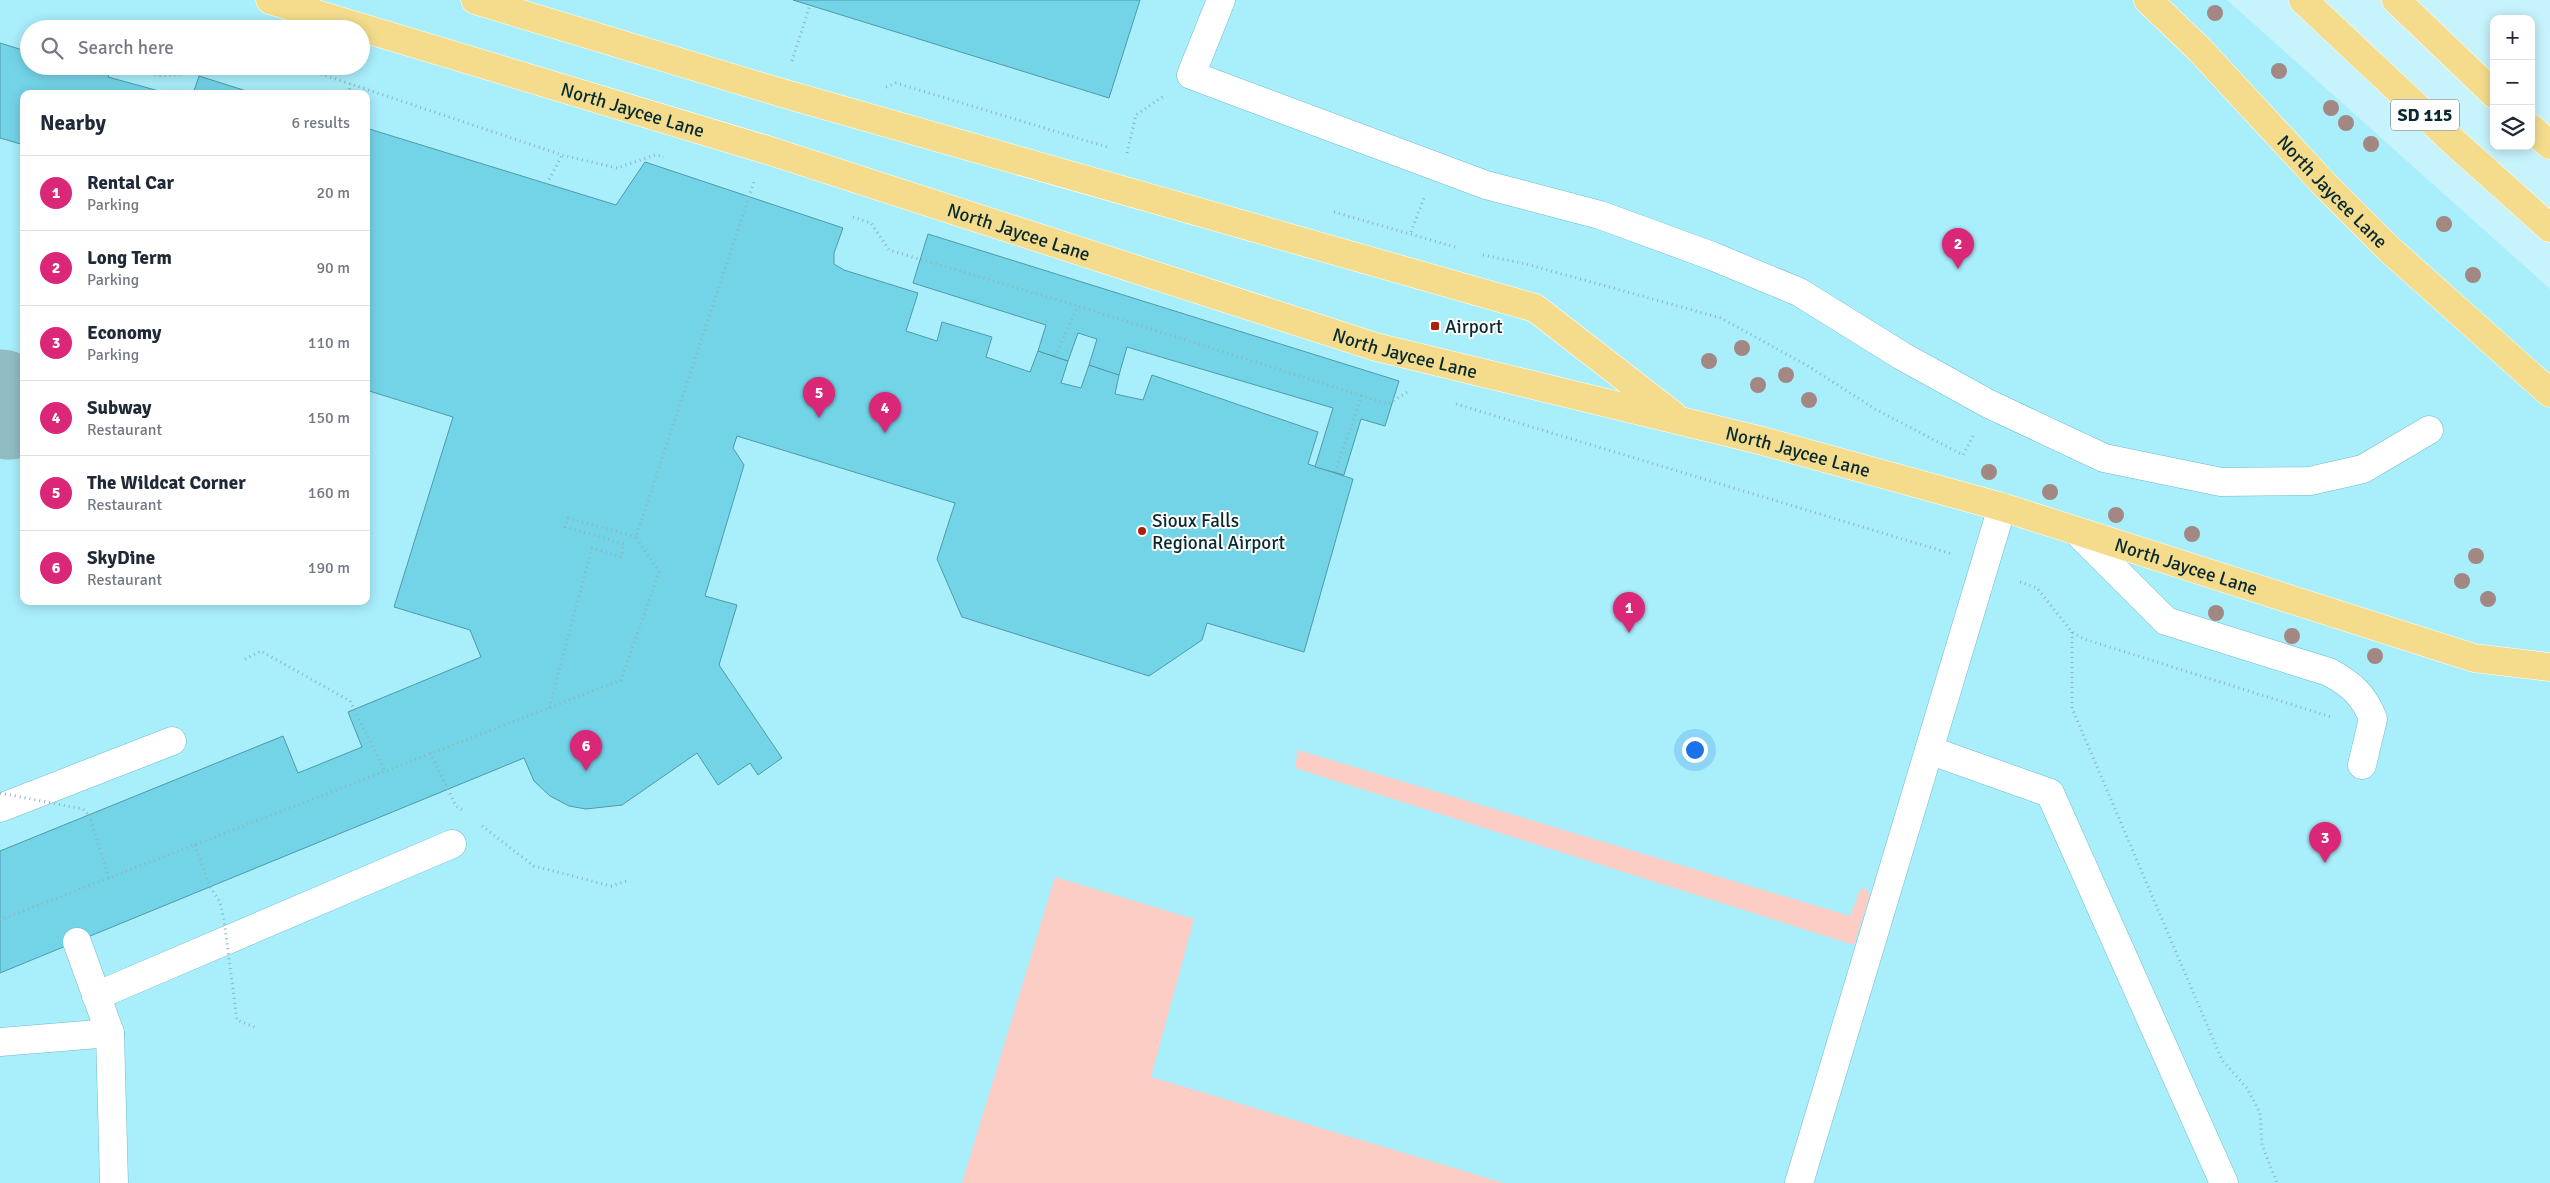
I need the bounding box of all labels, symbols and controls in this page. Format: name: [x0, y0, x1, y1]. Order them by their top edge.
map controls: [2490, 15, 2535, 150]
button: +: [2490, 15, 2535, 60]
search box: [20, 20, 370, 75]
icon: search: [38, 34, 66, 62]
text: Search here: [78, 36, 174, 60]
button: −: [2490, 60, 2535, 105]
street label: North Jaycee Lane: [558, 77, 707, 143]
road number: SD 115: [2391, 100, 2459, 130]
button: layers: [2490, 105, 2535, 150]
text: Nearby: [40, 110, 106, 136]
text: 6 results: [291, 113, 350, 133]
street label: North Jaycee Lane: [2272, 130, 2392, 254]
text: Rental Car: [87, 171, 174, 195]
text: 1: [52, 183, 60, 203]
text: 20 m: [316, 183, 350, 203]
text: Parking: [87, 195, 139, 215]
street label: North Jaycee Lane: [944, 198, 1093, 267]
pin: 2: [1942, 228, 1974, 269]
text: Long Term: [87, 246, 172, 270]
text: 2: [52, 258, 60, 278]
text: 90 m: [316, 258, 350, 278]
text: Parking: [87, 270, 139, 290]
place label: Airport: [1445, 315, 1503, 339]
marker: Airport: [1429, 320, 1441, 332]
text: Economy: [87, 321, 161, 345]
street label: North Jaycee Lane: [1330, 323, 1480, 384]
text: 3: [52, 333, 60, 353]
text: 110 m: [308, 333, 350, 353]
text: Parking: [87, 345, 139, 365]
pin: 5: [803, 377, 835, 418]
pin: 4: [869, 392, 901, 433]
text: Subway: [87, 396, 151, 420]
text: 4: [52, 408, 60, 428]
text: 150 m: [308, 408, 350, 428]
text: Restaurant: [87, 420, 162, 440]
street label: North Jaycee Lane: [1723, 421, 1873, 483]
text: The Wildcat Corner: [87, 471, 246, 495]
text: 5: [52, 483, 60, 503]
text: 160 m: [308, 483, 350, 503]
text: Restaurant: [87, 495, 162, 515]
place label: Sioux Falls Regional Airport: [1152, 509, 1286, 555]
marker: Sioux Falls Regional Airport: [1136, 525, 1148, 537]
street label: North Jaycee Lane: [2112, 533, 2261, 601]
text: SkyDine: [87, 546, 155, 570]
text: 6: [52, 558, 60, 578]
text: 190 m: [308, 558, 350, 578]
text: Restaurant: [87, 570, 162, 590]
pin: 1: [1613, 592, 1645, 633]
pin: 6: [570, 730, 602, 771]
your location: [1682, 737, 1708, 763]
pin: 3: [2309, 822, 2341, 863]

